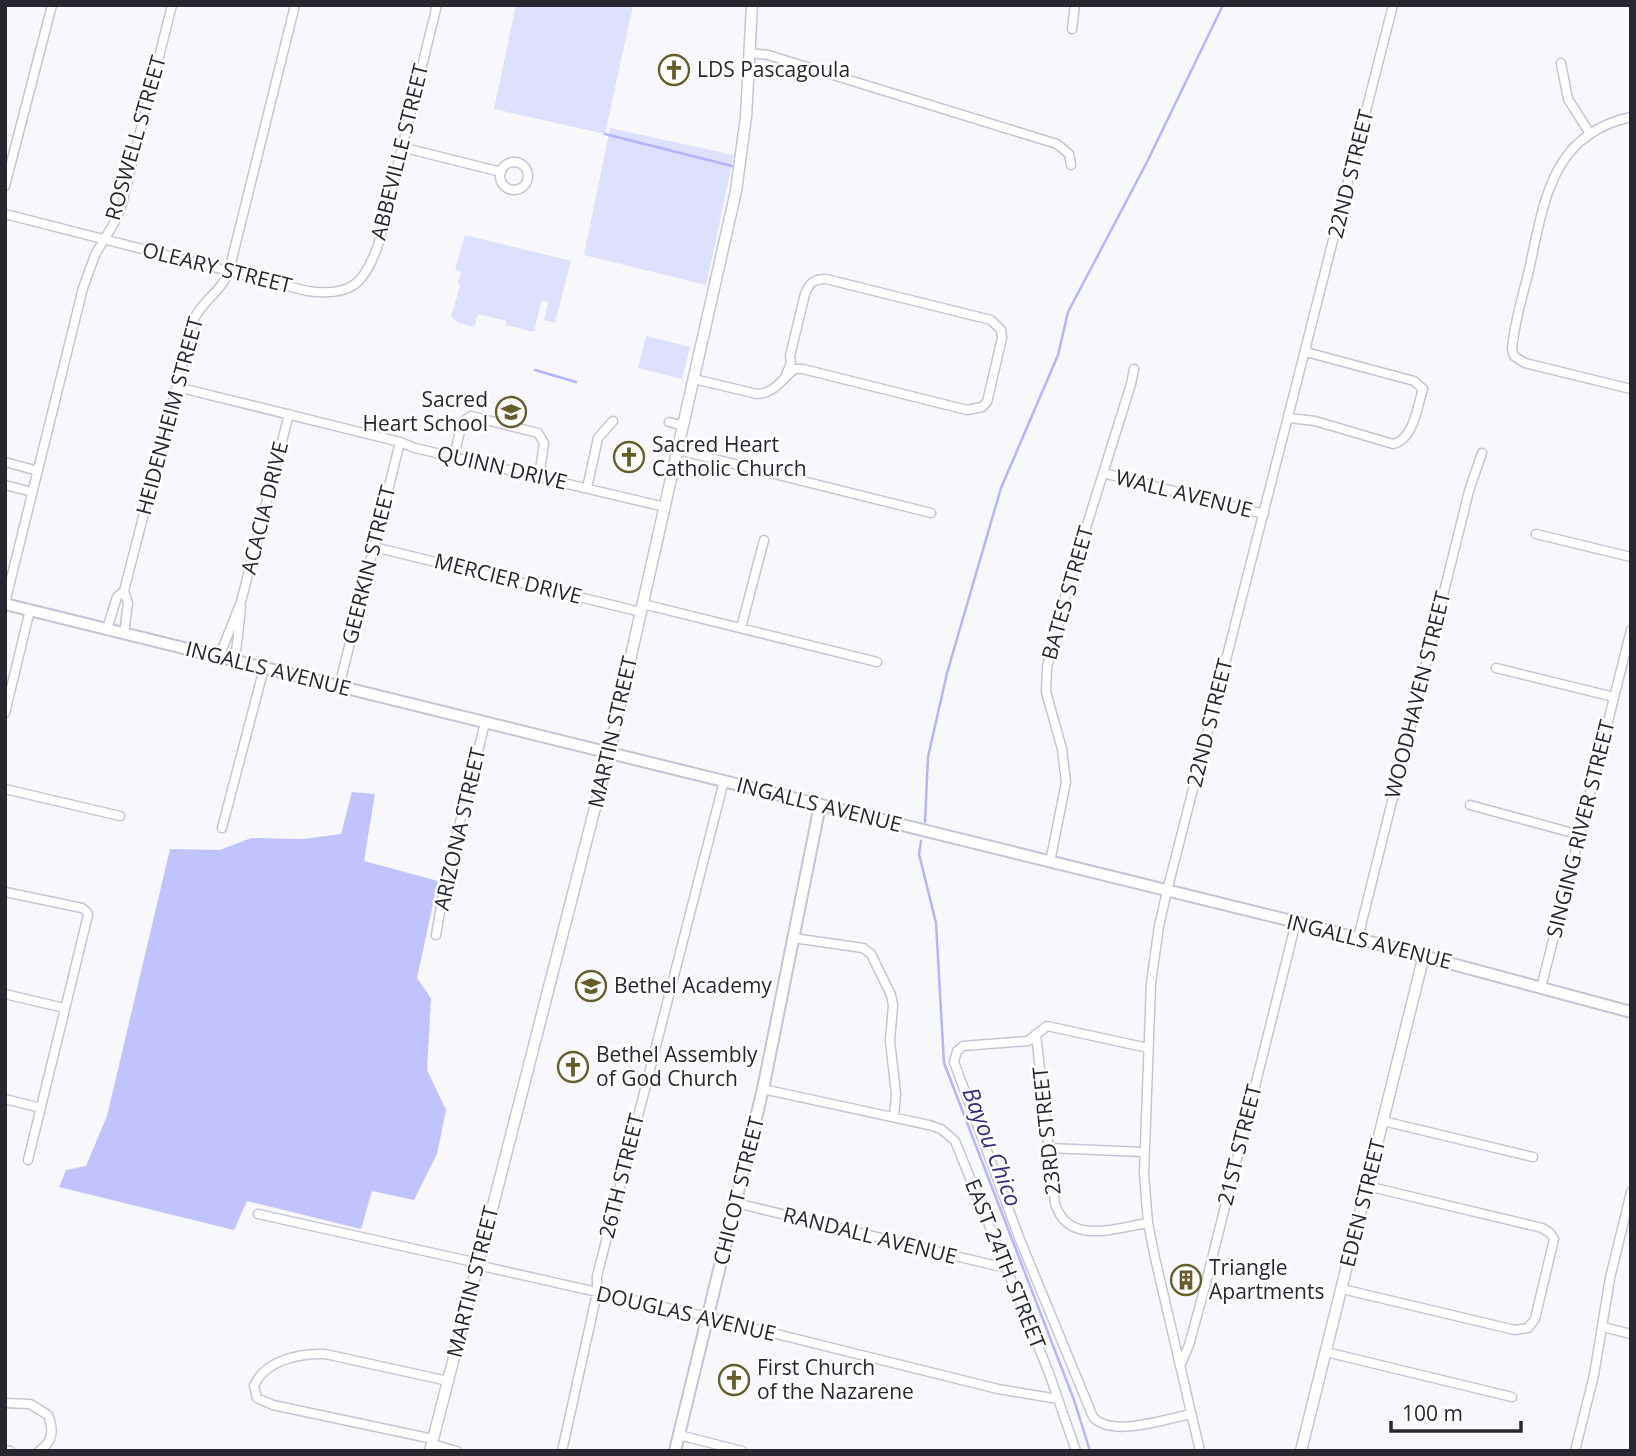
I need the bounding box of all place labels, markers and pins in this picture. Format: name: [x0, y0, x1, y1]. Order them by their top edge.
church icon: LDS Pascagoula: [657, 53, 691, 87]
place label: LDS Pascagoula: [697, 55, 850, 83]
place label: Sacred Heart School: [363, 385, 488, 437]
school or university icon: Sacred Heart School: [494, 395, 528, 429]
place label: Sacred Heart Catholic Church: [652, 430, 807, 482]
church icon: Sacred Heart Catholic Church: [612, 440, 646, 474]
school or university icon: Bethel Academy: [574, 969, 608, 1003]
place label: Bethel Academy: [614, 971, 772, 999]
place label: Bethel Assembly of God Church: [596, 1040, 758, 1092]
church icon: Bethel Assembly of God Church: [556, 1050, 590, 1084]
place label: Triangle Apartments: [1209, 1253, 1324, 1305]
building icon: Triangle Apartments: [1169, 1263, 1203, 1297]
place label: First Church of the Nazarene: [757, 1353, 914, 1405]
church icon: First Church of the Nazarene: [717, 1363, 751, 1397]

